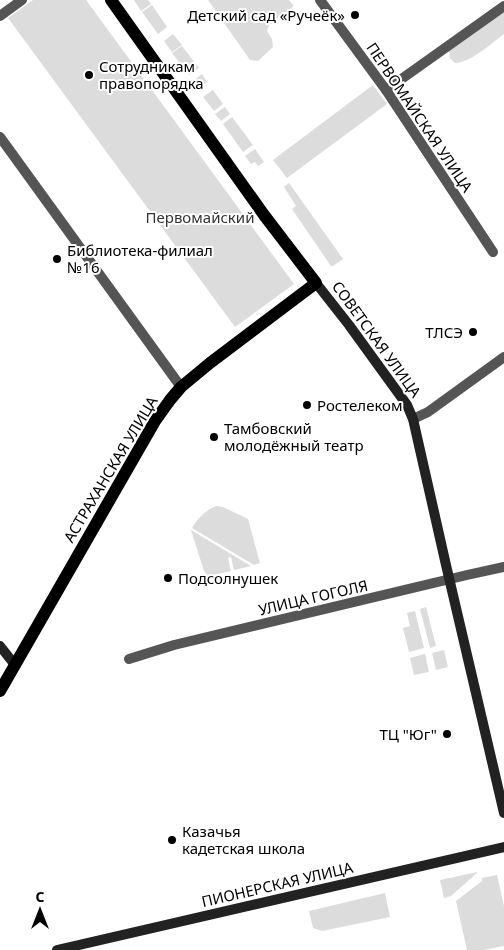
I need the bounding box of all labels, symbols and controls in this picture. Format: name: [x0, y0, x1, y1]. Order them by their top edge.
place label: Детский сад «Ручеёк»: [187, 5, 345, 25]
marker: Детский сад «Ручеёк»: [349, 9, 361, 21]
street label: ПЕРВОМАЙСКАЯ УЛИЦА: [362, 38, 478, 196]
place label: Сотрудникам правопорядка: [99, 56, 204, 93]
marker: Сотрудникам правопорядка: [83, 69, 95, 81]
park label: Первомайский: [146, 207, 254, 227]
place label: Библиотека-филиал №16: [67, 240, 213, 277]
marker: Библиотека-филиал №16: [51, 253, 63, 265]
street label: СОВЕТСКАЯ УЛИЦА: [328, 277, 426, 402]
place label: ТЛСЭ: [425, 322, 463, 342]
marker: ТЛСЭ: [467, 326, 479, 338]
street label: АСТРАХАНСКАЯ УЛИЦА: [58, 392, 162, 546]
place label: Ростелеком: [317, 395, 403, 415]
marker: Ростелеком: [301, 399, 313, 411]
place label: Тамбовский молодёжный театр: [224, 418, 364, 455]
marker: Тамбовский молодёжный театр: [208, 431, 220, 443]
place label: Подсолнушек: [178, 568, 278, 588]
marker: Подсолнушек: [162, 572, 174, 584]
street label: УЛИЦА ГОГОЛЯ: [256, 575, 370, 619]
place label: ТЦ "Юг": [379, 724, 437, 744]
marker: ТЦ "Юг": [441, 728, 453, 740]
place label: Казачья кадетская школа: [182, 821, 305, 858]
marker: Казачья кадетская школа: [166, 834, 178, 846]
street label: ПИОНЕРСКАЯ УЛИЦА: [199, 857, 355, 911]
north arrow: [15, 885, 65, 935]
text: С: [35, 887, 45, 906]

